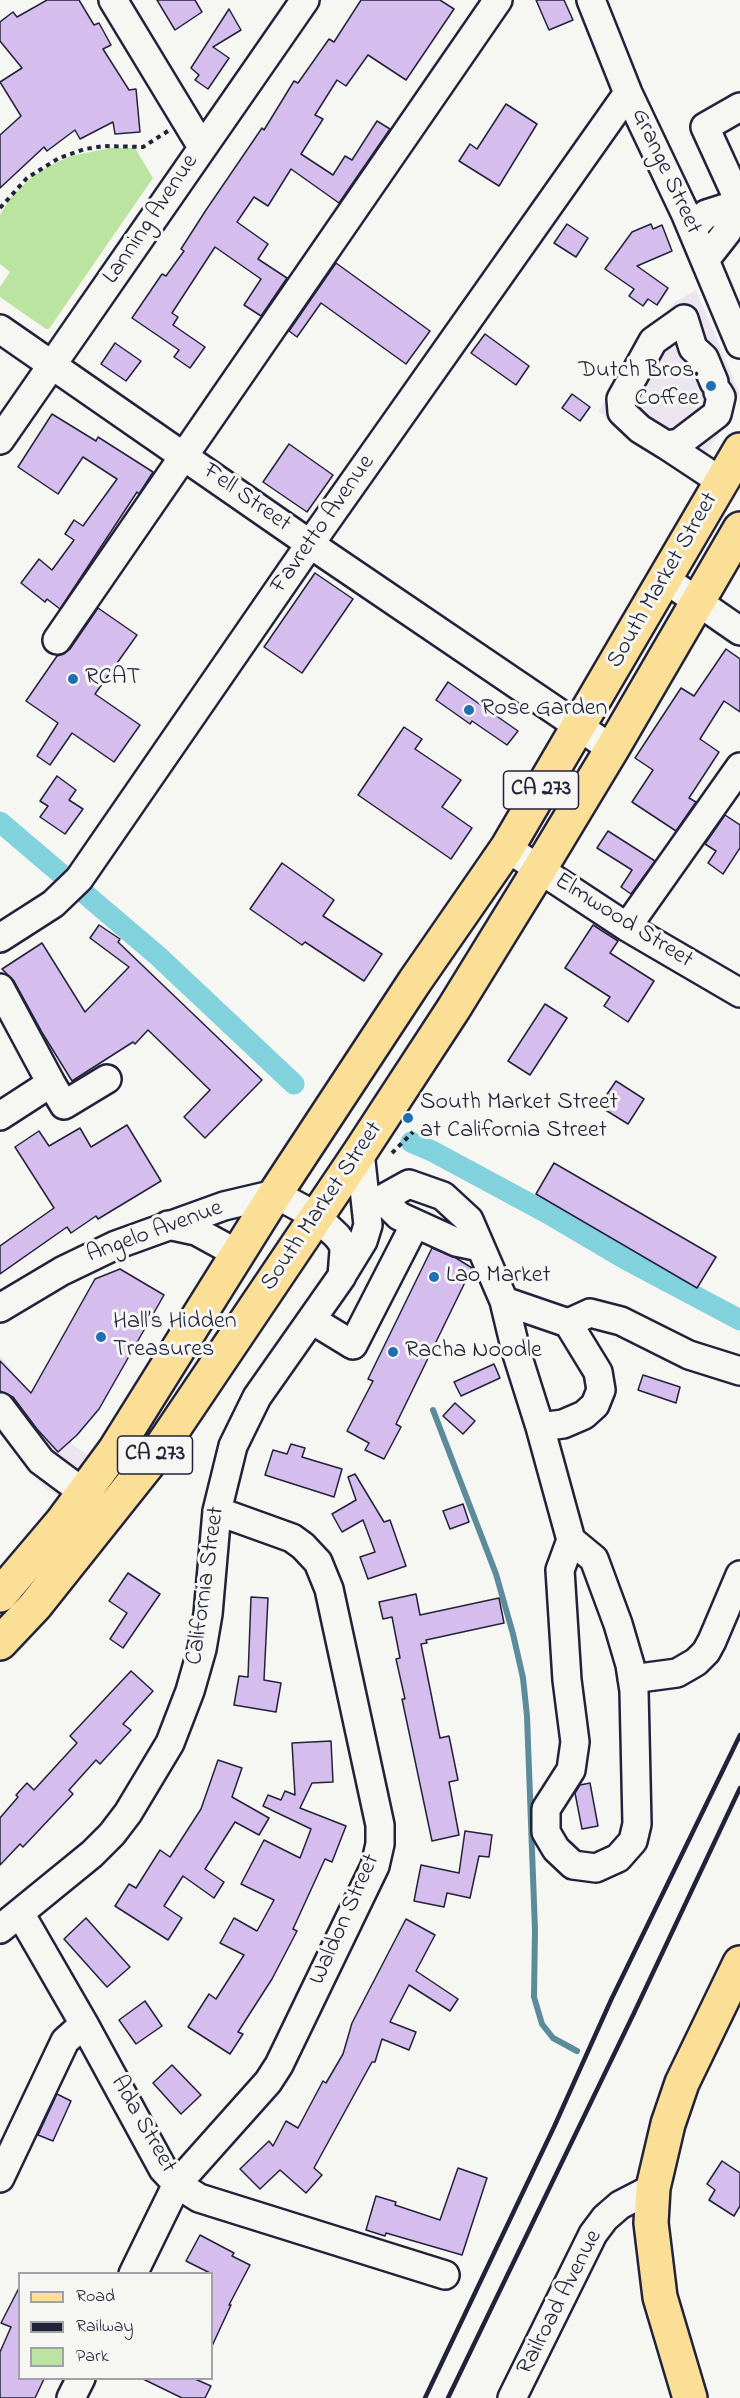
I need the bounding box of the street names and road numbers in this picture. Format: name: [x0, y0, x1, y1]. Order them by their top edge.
street label: Grange Street: [623, 105, 707, 239]
street label: Lanning Avenue: [98, 150, 206, 290]
street label: Favretto Avenue: [266, 450, 382, 600]
street label: Fell Street: [196, 458, 296, 540]
street label: South Market Street: [602, 488, 726, 674]
road number: CA 273: [504, 771, 578, 809]
street label: Elmwood Street: [549, 868, 697, 976]
street label: South Market Street: [256, 1117, 390, 1297]
street label: Angelo Avenue: [83, 1195, 227, 1271]
road number: CA 273: [118, 1436, 192, 1474]
street label: California Street: [182, 1505, 232, 1667]
street label: Waldon Street: [304, 1850, 388, 1990]
street label: Ada Street: [103, 2071, 181, 2179]
street label: Railroad Avenue: [512, 2226, 610, 2380]

